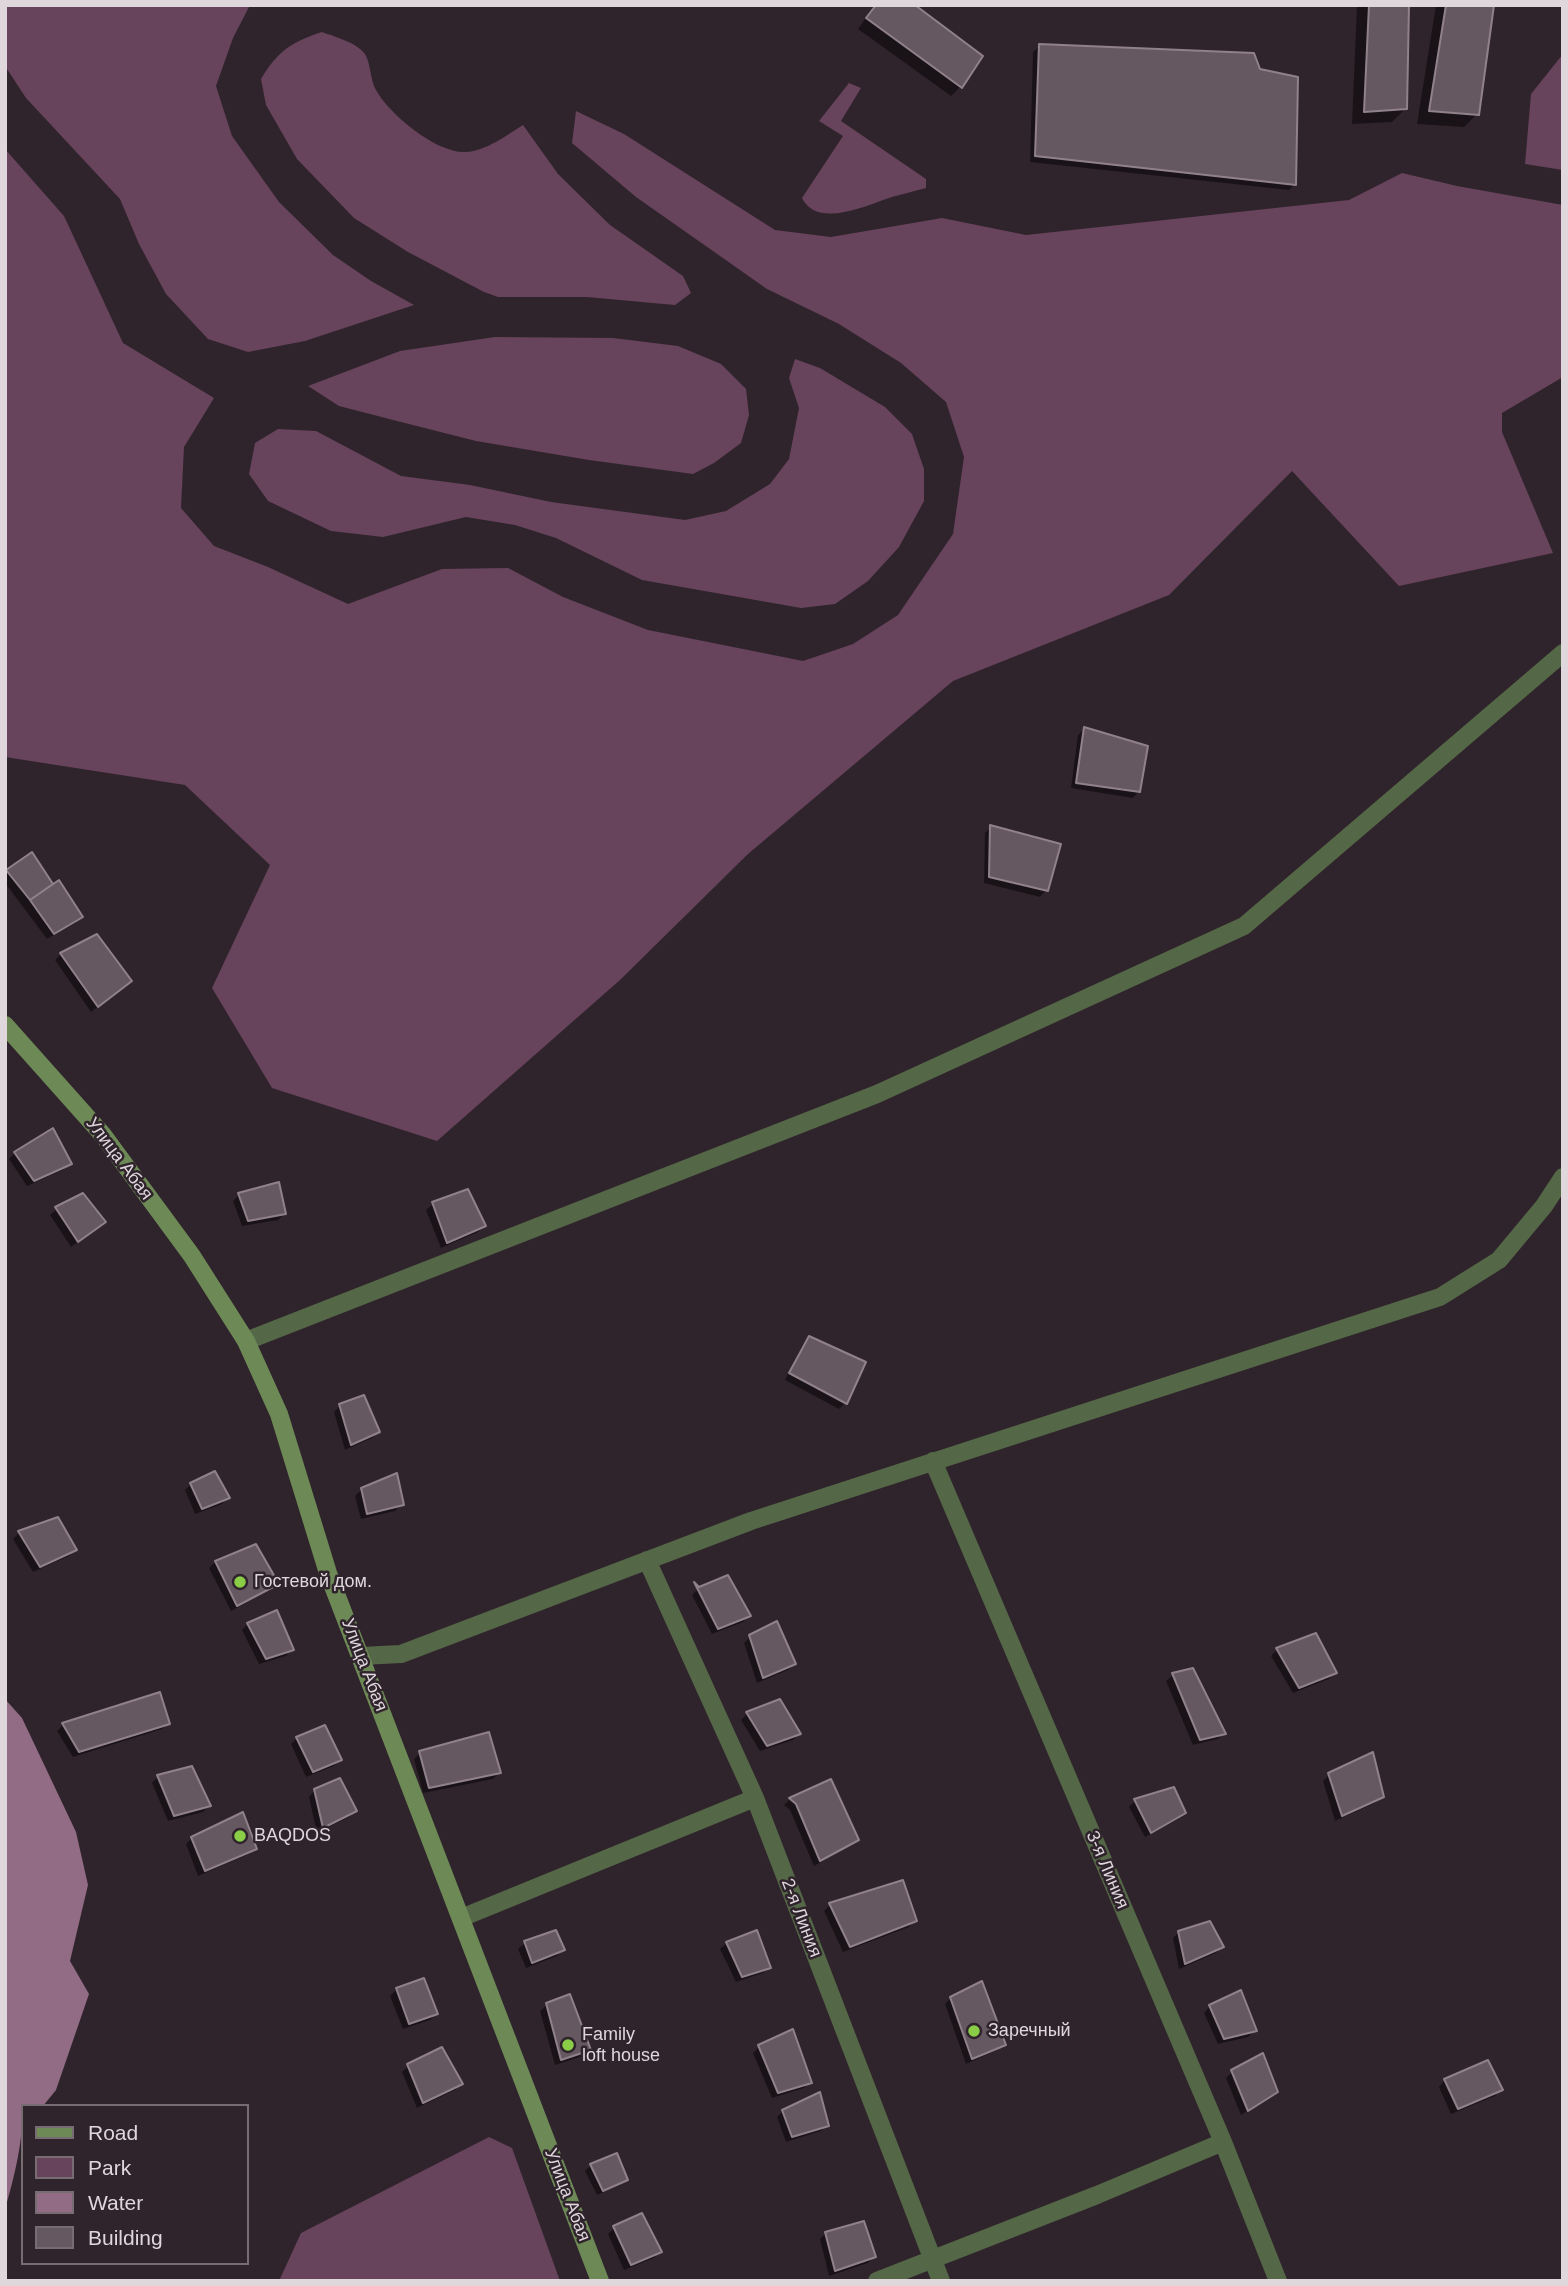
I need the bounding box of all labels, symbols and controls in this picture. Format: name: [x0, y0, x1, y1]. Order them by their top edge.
street label: Улица Абая: [81, 1113, 157, 1205]
place label: Гостевой дом.: [254, 1571, 372, 1593]
marker: Гостевой дом.: [232, 1574, 248, 1590]
street label: Улица Абая: [336, 1615, 392, 1715]
place label: BAQDOS: [254, 1825, 331, 1847]
marker: BAQDOS: [232, 1828, 248, 1844]
street label: 3-я Линия: [1081, 1828, 1133, 1912]
street label: 2-я Линия: [776, 1876, 826, 1960]
place label: Заречный: [988, 2020, 1071, 2042]
marker: Заречный: [966, 2023, 982, 2039]
place label: Family loft house: [582, 2024, 660, 2066]
marker: Family loft house: [560, 2037, 576, 2053]
legend: [21, 2104, 248, 2265]
text: Road: [88, 2121, 138, 2144]
street label: Улица Абая: [539, 2145, 595, 2245]
text: Park: [88, 2156, 131, 2179]
text: Water: [88, 2191, 143, 2214]
text: Building: [88, 2226, 163, 2249]

